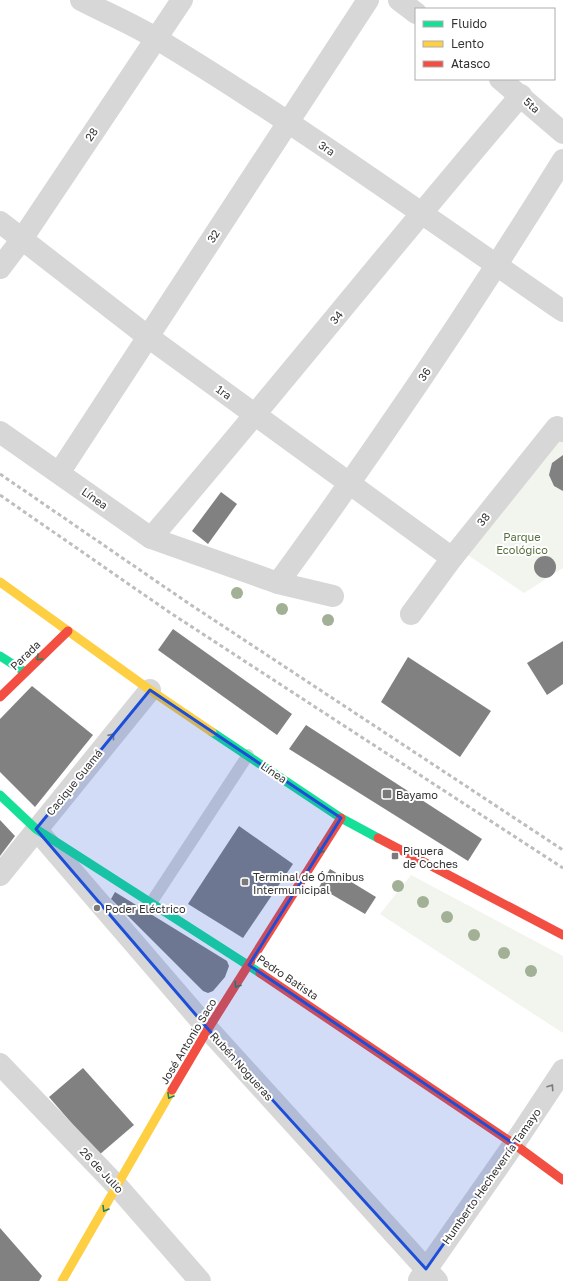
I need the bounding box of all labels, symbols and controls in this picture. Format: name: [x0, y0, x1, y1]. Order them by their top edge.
legend: [415, 8, 555, 80]
text: Fluido: [451, 16, 487, 31]
text: Lento: [451, 36, 484, 51]
text: Atasco: [451, 56, 490, 71]
street label: 5ta: [521, 94, 543, 116]
street label: 28: [82, 125, 100, 143]
street label: 3ra: [316, 138, 338, 158]
street label: 32: [204, 227, 222, 245]
street label: 34: [327, 308, 345, 326]
street label: 36: [415, 365, 433, 383]
street label: 1ra: [214, 382, 234, 402]
street label: Línea: [80, 484, 110, 512]
street label: 38: [474, 510, 492, 528]
park label: Parque Ecológico: [496, 530, 548, 556]
street label: Parada: [7, 638, 43, 672]
one-way arrow: [36, 653, 44, 661]
one-way arrow: [107, 733, 114, 740]
street label: Cacique Guamá: [43, 746, 105, 818]
street label: Línea: [259, 759, 289, 785]
marker: Bayamo: [381, 788, 393, 800]
place label: Bayamo: [396, 788, 438, 801]
place label: Piquera de Coches: [403, 844, 458, 870]
one-way arrow: [318, 847, 325, 854]
marker: Piquera de Coches: [390, 851, 400, 861]
place label: Terminal de Ómnibus Intermunicipal: [253, 870, 364, 896]
marker: Terminal de Ómnibus Intermunicipal: [240, 877, 250, 887]
place label: Poder Eléctrico: [105, 902, 186, 915]
marker: Poder Eléctrico: [92, 903, 102, 913]
street label: Pedro Batista: [255, 952, 321, 1002]
one-way arrow: [234, 981, 241, 988]
street label: José Antonio Saco: [157, 995, 219, 1086]
street label: Rubén Nogueras: [208, 1029, 276, 1103]
one-way arrow: [546, 1085, 553, 1092]
one-way arrow: [167, 1092, 174, 1099]
street label: Humberto Hecheverría Tamayo: [439, 1105, 543, 1246]
street label: 26 de Julio: [78, 1145, 127, 1196]
one-way arrow: [102, 1205, 110, 1212]

